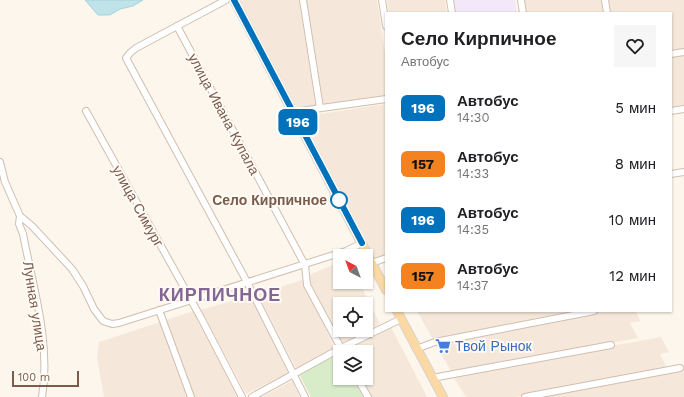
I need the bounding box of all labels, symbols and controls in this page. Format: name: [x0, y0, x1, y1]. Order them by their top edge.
button: heart: [614, 25, 656, 67]
text: Село Кирпичное: [401, 27, 557, 50]
street label: улица Ивана Купала: [185, 51, 263, 178]
text: Автобус: [401, 54, 449, 69]
text: Автобус: [457, 92, 519, 110]
text: 5 мин: [615, 99, 656, 117]
text: 196: [411, 100, 435, 116]
line badge: 196: [275, 109, 321, 135]
text: 14:30: [457, 110, 490, 125]
text: 196: [286, 114, 310, 130]
text: Автобус: [457, 148, 519, 166]
text: 8 мин: [615, 155, 656, 173]
text: 157: [412, 156, 434, 172]
street label: улица Симург: [109, 162, 167, 250]
text: 14:33: [457, 166, 489, 181]
marker: Село Кирпичное: [330, 191, 348, 209]
place label: Село Кирпичное: [212, 192, 327, 208]
text: Автобус: [457, 204, 519, 222]
text: 10 мин: [609, 211, 656, 229]
text: 196: [411, 212, 435, 228]
text: 14:35: [457, 222, 489, 237]
north arrow: [333, 249, 373, 289]
map controls: [333, 249, 373, 385]
street label: Лунная улица: [20, 260, 50, 352]
text: Автобус: [457, 260, 519, 278]
text: 12 мин: [609, 267, 656, 285]
text: 157: [412, 268, 434, 284]
text: 14:37: [457, 278, 488, 293]
district label: КИРПИЧНОЕ: [159, 284, 281, 305]
button: locate: [333, 297, 373, 337]
supermarket icon: Твой Рынок: [434, 337, 452, 355]
place label: Твой Рынок: [455, 338, 533, 354]
button: layers: [333, 345, 373, 385]
scale bar: [12, 369, 79, 388]
text: 100 m: [18, 371, 50, 384]

